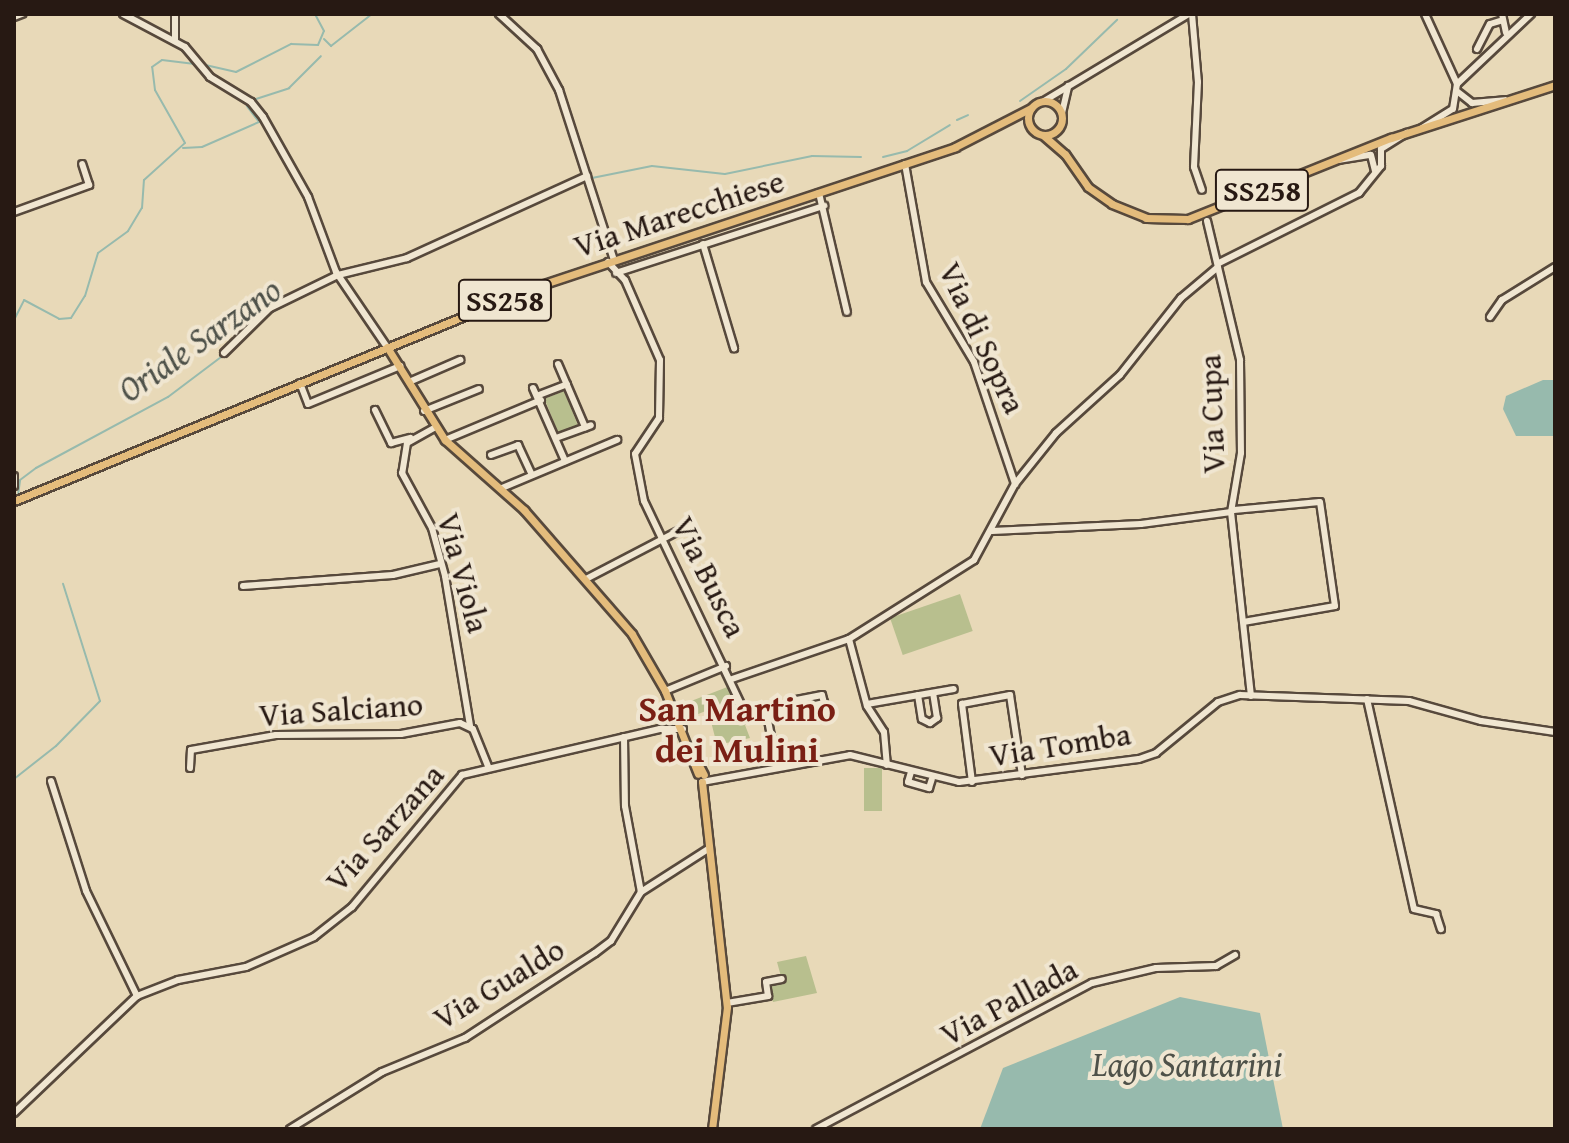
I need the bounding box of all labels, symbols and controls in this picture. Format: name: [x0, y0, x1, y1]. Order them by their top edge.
street label: Via Marecchiese: [569, 162, 789, 266]
road number: SS258: [1214, 164, 1310, 216]
street label: Via di Sopra: [930, 256, 1034, 420]
water label: Oriale Sarzano: [110, 268, 288, 410]
road number: SS258: [457, 274, 553, 326]
street label: Via Cupa: [1191, 354, 1233, 474]
street label: Via Viola: [429, 509, 497, 637]
street label: Via Busca: [663, 510, 755, 644]
street label: Via Salciano: [258, 685, 424, 735]
district label: San Martino dei Mulini: [638, 685, 836, 770]
street label: Via Tomba: [986, 715, 1134, 775]
street label: Via Sarzana: [318, 756, 452, 900]
street label: Via Gualdo: [427, 930, 571, 1038]
street label: Via Pallada: [934, 950, 1084, 1054]
water label: Lago Santarini: [1092, 1044, 1282, 1084]

